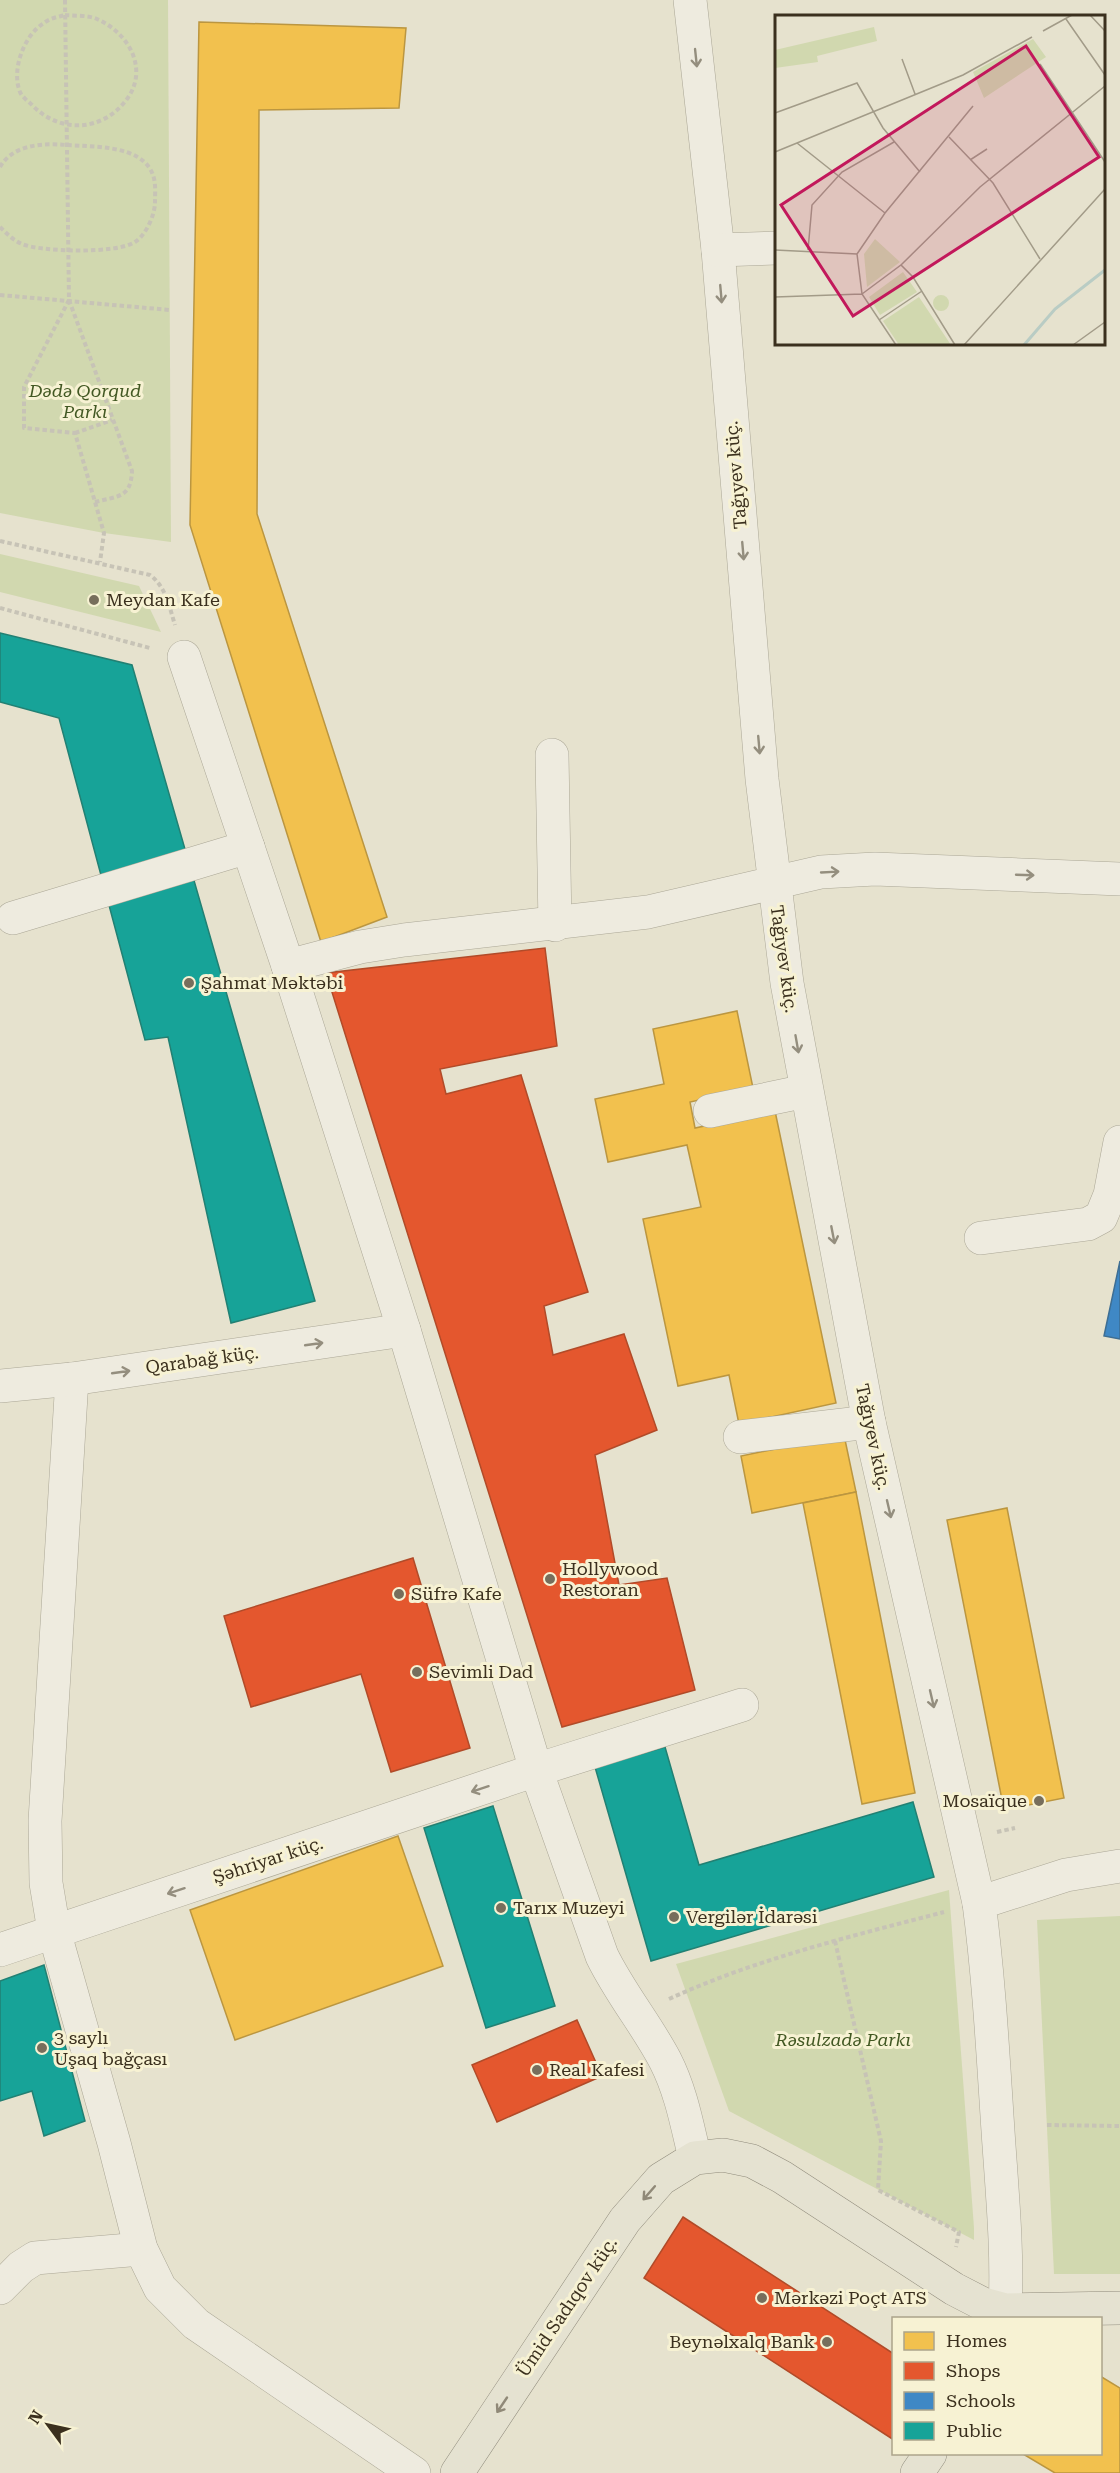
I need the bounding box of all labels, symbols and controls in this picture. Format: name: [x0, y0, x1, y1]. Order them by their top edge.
inset map: [775, 15, 1105, 345]
one-way arrow: [691, 48, 702, 68]
one-way arrow: [716, 283, 727, 303]
park label: Dədə Qorqud Parkı: [28, 380, 141, 422]
street label: Tağıyev küç.: [720, 420, 751, 530]
one-way arrow: [737, 540, 748, 560]
place label: Meydan Kafe: [106, 589, 220, 610]
marker: Meydan Kafe: [87, 593, 101, 607]
one-way arrow: [754, 735, 765, 755]
one-way arrow: [820, 866, 840, 877]
one-way arrow: [1015, 870, 1035, 881]
street label: Tağıyev küç.: [767, 904, 802, 1014]
place label: Şahmat Məktəbi: [201, 972, 344, 993]
marker: Şahmat Məktəbi: [182, 976, 196, 990]
one-way arrow: [792, 1034, 803, 1053]
one-way arrow: [828, 1225, 839, 1245]
one-way arrow: [303, 1338, 323, 1349]
street label: Qarabağ küç.: [144, 1341, 260, 1378]
one-way arrow: [110, 1367, 130, 1378]
street label: Tağıyev küç.: [852, 1382, 895, 1492]
one-way arrow: [884, 1499, 895, 1518]
place label: Hollywood Restoran: [562, 1558, 659, 1600]
marker: Hollywood Restoran: [543, 1572, 557, 1586]
place label: Süfrə Kafe: [411, 1583, 502, 1604]
marker: Süfrə Kafe: [392, 1587, 406, 1601]
place label: Sevimli Dad: [429, 1661, 534, 1682]
marker: Sevimli Dad: [410, 1665, 424, 1679]
one-way arrow: [927, 1689, 938, 1708]
one-way arrow: [471, 1784, 490, 1795]
place label: Mosaïque: [942, 1790, 1027, 1811]
marker: Mosaïque: [1032, 1794, 1046, 1808]
street label: Şəhriyar küç.: [210, 1832, 326, 1887]
one-way arrow: [167, 1886, 186, 1897]
place label: Tarıx Muzeyi: [513, 1897, 625, 1918]
marker: Tarıx Muzeyi: [494, 1901, 508, 1915]
place label: Vergilər İdarəsi: [686, 1906, 818, 1927]
marker: Vergilər İdarəsi: [667, 1910, 681, 1924]
place label: 3 saylı Uşaq bağçası: [54, 2027, 168, 2069]
park label: Rəsulzadə Parkı: [774, 2029, 911, 2050]
marker: 3 saylı Uşaq bağçası: [35, 2041, 49, 2055]
place label: Real Kafesi: [549, 2059, 645, 2080]
marker: Real Kafesi: [530, 2063, 544, 2077]
one-way arrow: [642, 2185, 656, 2200]
street label: Ümid Sadıqov küç.: [512, 2233, 621, 2381]
place label: Mərkəzi Poçt ATS: [774, 2287, 927, 2308]
marker: Mərkəzi Poçt ATS: [755, 2291, 769, 2305]
legend: [892, 2317, 1102, 2455]
text: Homes: [946, 2330, 1007, 2351]
place label: Beynəlxalq Bank: [669, 2331, 815, 2352]
marker: Beynəlxalq Bank: [820, 2335, 834, 2349]
text: Shops: [946, 2360, 1000, 2381]
text: Schools: [946, 2390, 1015, 2411]
north arrow: [18, 2395, 78, 2455]
one-way arrow: [496, 2396, 509, 2413]
text: N: [25, 2407, 47, 2427]
text: Public: [946, 2420, 1002, 2441]

